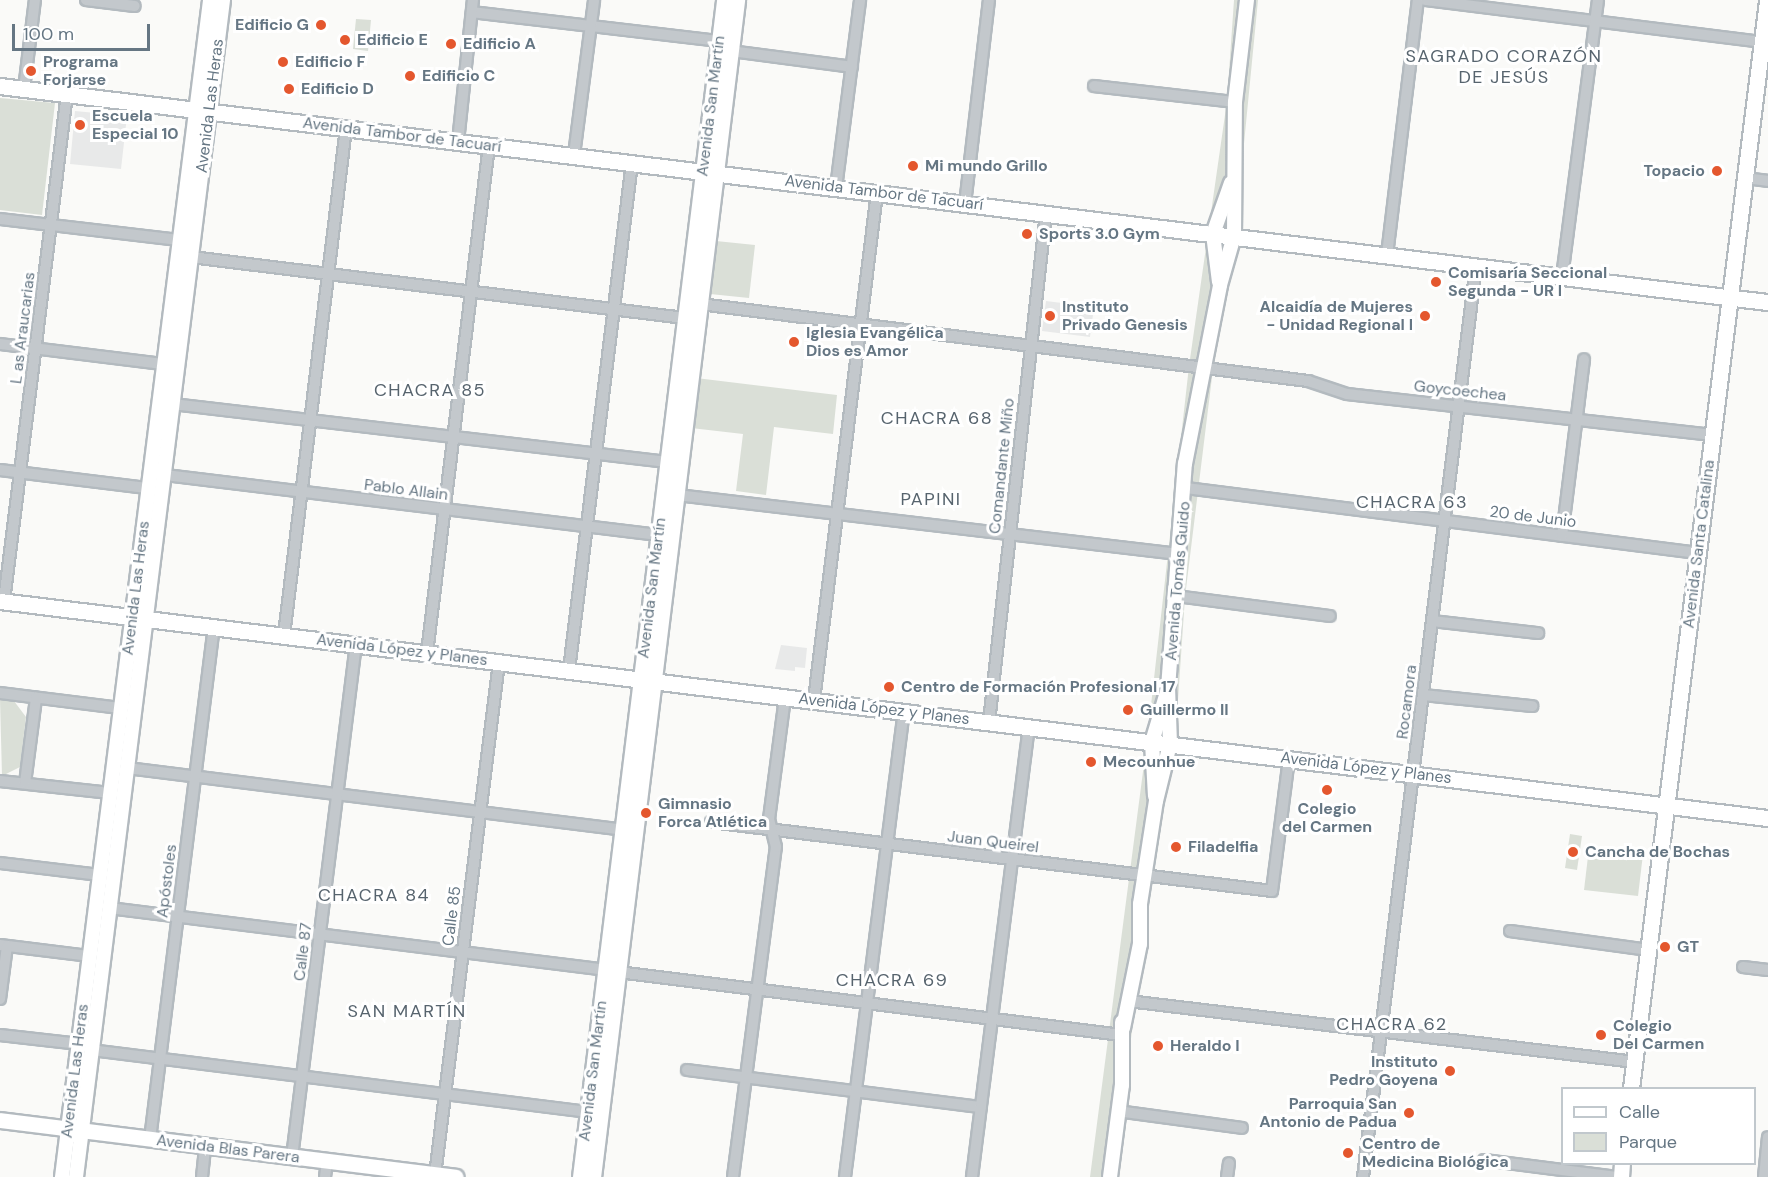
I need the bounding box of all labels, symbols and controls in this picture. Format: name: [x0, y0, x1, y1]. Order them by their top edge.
scale bar: [15, 12, 153, 50]
place label: Edificio G: [235, 15, 309, 35]
marker: Edificio G: [314, 18, 328, 32]
text: 100 m: [23, 22, 74, 46]
place label: Edificio E: [357, 30, 428, 50]
marker: Edificio E: [338, 33, 352, 47]
place label: Edificio A: [463, 34, 536, 54]
street label: Avenida San Martín: [693, 35, 729, 177]
marker: Edificio A: [444, 37, 458, 51]
street label: Avenida Las Heras: [192, 38, 228, 174]
district label: SAGRADO CORAZÓN DE JESÚS: [1406, 46, 1602, 88]
place label: Programa Forjarse: [43, 52, 118, 90]
place label: Edificio F: [295, 52, 365, 72]
marker: Edificio F: [276, 55, 290, 69]
marker: Programa Forjarse: [24, 64, 38, 78]
place label: Edificio C: [422, 66, 495, 86]
marker: Edificio C: [403, 69, 417, 83]
place label: Edificio D: [301, 79, 374, 99]
marker: Edificio D: [282, 82, 296, 96]
place label: Escuela Especial 10: [92, 106, 179, 144]
street label: Avenida Tambor de Tacuarí: [302, 113, 502, 157]
marker: Escuela Especial 10: [73, 118, 87, 132]
place label: Mi mundo Grillo: [925, 156, 1048, 176]
marker: Mi mundo Grillo: [906, 159, 920, 173]
place label: Topacio: [1643, 161, 1705, 181]
marker: Topacio: [1710, 164, 1724, 178]
street label: Avenida Tambor de Tacuarí: [784, 171, 984, 215]
place label: Sports 3.0 Gym: [1039, 224, 1160, 244]
marker: Sports 3.0 Gym: [1020, 227, 1034, 241]
place label: Comisaría Seccional Segunda - UR I: [1448, 263, 1607, 301]
street label: L as Araucarias: [7, 271, 39, 385]
marker: Comisaría Seccional Segunda - UR I: [1429, 275, 1443, 289]
place label: Instituto Privado Genesis: [1062, 297, 1188, 335]
place label: Alcaidía de Mujeres - Unidad Regional I: [1260, 297, 1413, 335]
marker: Instituto Privado Genesis: [1043, 309, 1057, 323]
marker: Alcaidía de Mujeres - Unidad Regional I: [1418, 309, 1432, 323]
place label: Iglesia Evangélica Dios es Amor: [806, 323, 944, 361]
marker: Iglesia Evangélica Dios es Amor: [787, 335, 801, 349]
street label: Goycoechea: [1413, 377, 1507, 405]
district label: CHACRA 85: [374, 379, 486, 401]
street label: Comandante Miño: [985, 397, 1019, 535]
district label: CHACRA 68: [881, 407, 993, 429]
street label: Avenida Santa Catalina: [1679, 459, 1719, 629]
street label: Pablo Allain: [363, 475, 449, 505]
district label: PAPINI: [900, 488, 962, 510]
district label: CHACRA 63: [1356, 491, 1468, 513]
street label: Avenida Tomás Guido: [1161, 501, 1195, 661]
street label: 20 de Junio: [1488, 502, 1578, 532]
street label: Avenida San Martín: [634, 517, 670, 659]
street label: Avenida Las Heras: [118, 520, 154, 656]
street label: Avenida López y Planes: [315, 630, 489, 670]
street label: Rocamora: [1393, 664, 1421, 740]
place label: Centro de Formación Profesional 17: [901, 677, 1175, 697]
marker: Centro de Formación Profesional 17: [882, 680, 896, 694]
street label: Avenida López y Planes: [797, 689, 971, 729]
place label: Guillermo II: [1140, 700, 1229, 720]
marker: Guillermo II: [1121, 703, 1135, 717]
street label: Avenida López y Planes: [1279, 748, 1453, 788]
place label: Mecounhue: [1103, 752, 1195, 772]
marker: Mecounhue: [1084, 755, 1098, 769]
marker: Colegio del Carmen: [1320, 783, 1334, 797]
place label: Gimnasio Forca Atlética: [658, 794, 767, 832]
place label: Colegio del Carmen: [1282, 799, 1372, 837]
marker: Gimnasio Forca Atlética: [639, 806, 653, 820]
street label: Juan Queirel: [946, 827, 1040, 857]
place label: Filadelfia: [1188, 837, 1258, 857]
marker: Filadelfia: [1169, 840, 1183, 854]
place label: Cancha de Bochas: [1585, 842, 1730, 862]
street label: Apóstoles: [153, 843, 181, 919]
marker: Cancha de Bochas: [1566, 845, 1580, 859]
district label: CHACRA 84: [318, 884, 430, 906]
street label: Calle 85: [439, 885, 465, 947]
street label: Calle 87: [290, 922, 316, 982]
place label: GT: [1677, 937, 1699, 957]
marker: GT: [1658, 940, 1672, 954]
district label: CHACRA 69: [836, 969, 948, 991]
district label: SAN MARTÍN: [347, 1000, 467, 1022]
street label: Avenida San Martín: [575, 1000, 611, 1142]
street label: Avenida Las Heras: [57, 1003, 93, 1139]
district label: CHACRA 62: [1336, 1013, 1448, 1035]
place label: Colegio Del Carmen: [1613, 1016, 1704, 1054]
marker: Colegio Del Carmen: [1594, 1028, 1608, 1042]
place label: Heraldo I: [1170, 1036, 1240, 1056]
marker: Heraldo I: [1151, 1039, 1165, 1053]
place label: Instituto Pedro Goyena: [1329, 1052, 1438, 1090]
marker: Instituto Pedro Goyena: [1443, 1064, 1457, 1078]
legend: [1561, 1087, 1756, 1165]
place label: Parroquia San Antonio de Padua: [1259, 1094, 1397, 1132]
text: Calle: [1619, 1100, 1660, 1124]
marker: Parroquia San Antonio de Padua: [1402, 1106, 1416, 1120]
text: Parque: [1619, 1130, 1677, 1154]
street label: Avenida Blas Parera: [155, 1131, 301, 1167]
place label: Centro de Medicina Biológica: [1362, 1134, 1509, 1172]
marker: Centro de Medicina Biológica: [1339, 1144, 1357, 1162]

